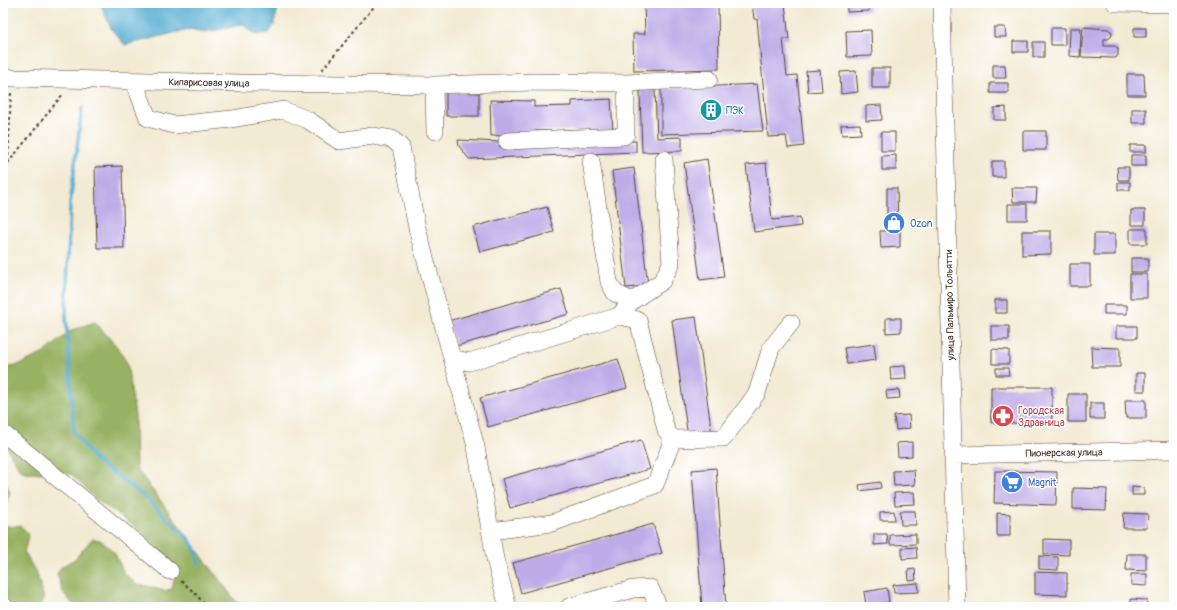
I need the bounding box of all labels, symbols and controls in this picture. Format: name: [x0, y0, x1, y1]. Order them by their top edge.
street label: Кипарисовая улица: [168, 76, 250, 90]
building icon: ПЭК: [698, 97, 724, 123]
place label: ПЭК: [726, 105, 744, 117]
shop icon: Ozon: [881, 210, 907, 236]
place label: Ozon: [910, 218, 933, 230]
street label: улица Пальмиро Тольятти: [943, 249, 957, 362]
pharmacy icon: Городская Здравница: [990, 403, 1016, 429]
place label: Городская Здравница: [1018, 405, 1065, 429]
street label: Пионерская улица: [1025, 446, 1103, 460]
supermarket icon: Magnit: [999, 469, 1025, 495]
place label: Magnit: [1028, 477, 1057, 489]

